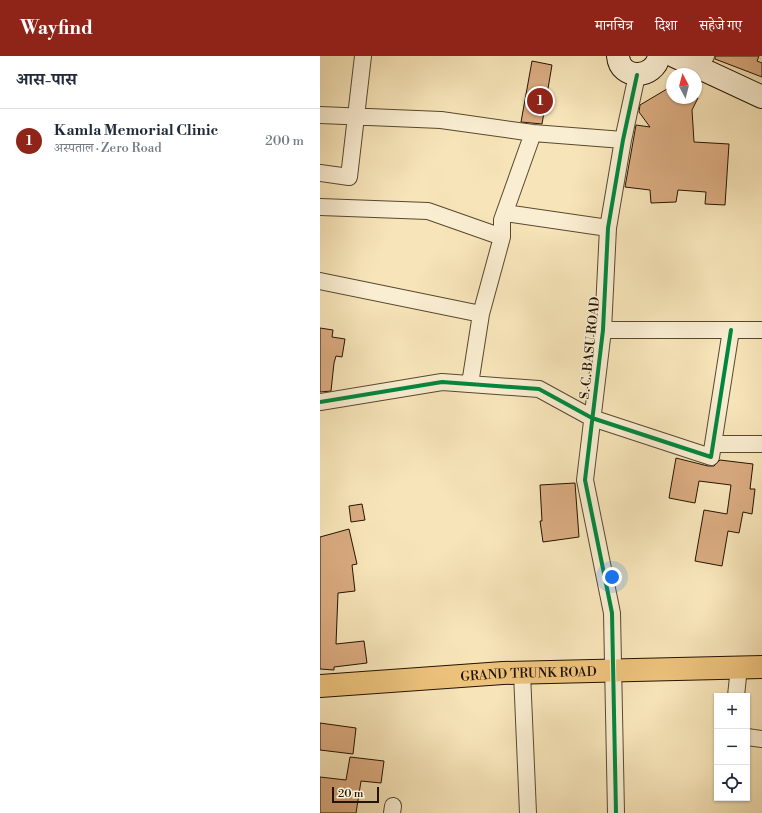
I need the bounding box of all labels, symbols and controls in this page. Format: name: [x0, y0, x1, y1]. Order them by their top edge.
text: Wayfind: [20, 16, 93, 40]
text: मानचित्र: [595, 17, 633, 35]
text: दिशा: [655, 17, 677, 35]
text: सहेजे गए: [699, 17, 742, 35]
north arrow: [666, 68, 702, 104]
text: आस-पास: [16, 69, 77, 91]
pin: 1: [527, 86, 553, 116]
text: Kamla Memorial Clinic: [54, 121, 218, 140]
text: 1: [26, 133, 32, 149]
text: 200 m: [265, 133, 304, 149]
text: अस्पताल · Zero Road: [54, 140, 162, 156]
street label: S. C. BASU ROAD: [577, 296, 603, 400]
your location: [602, 567, 622, 587]
street label: GRAND TRUNK ROAD: [460, 664, 597, 685]
map controls: [714, 693, 750, 801]
button: +: [714, 693, 750, 729]
button: −: [714, 729, 750, 765]
button: locate: [714, 765, 750, 801]
scale bar: [332, 785, 379, 804]
text: 20 m: [338, 787, 363, 801]

